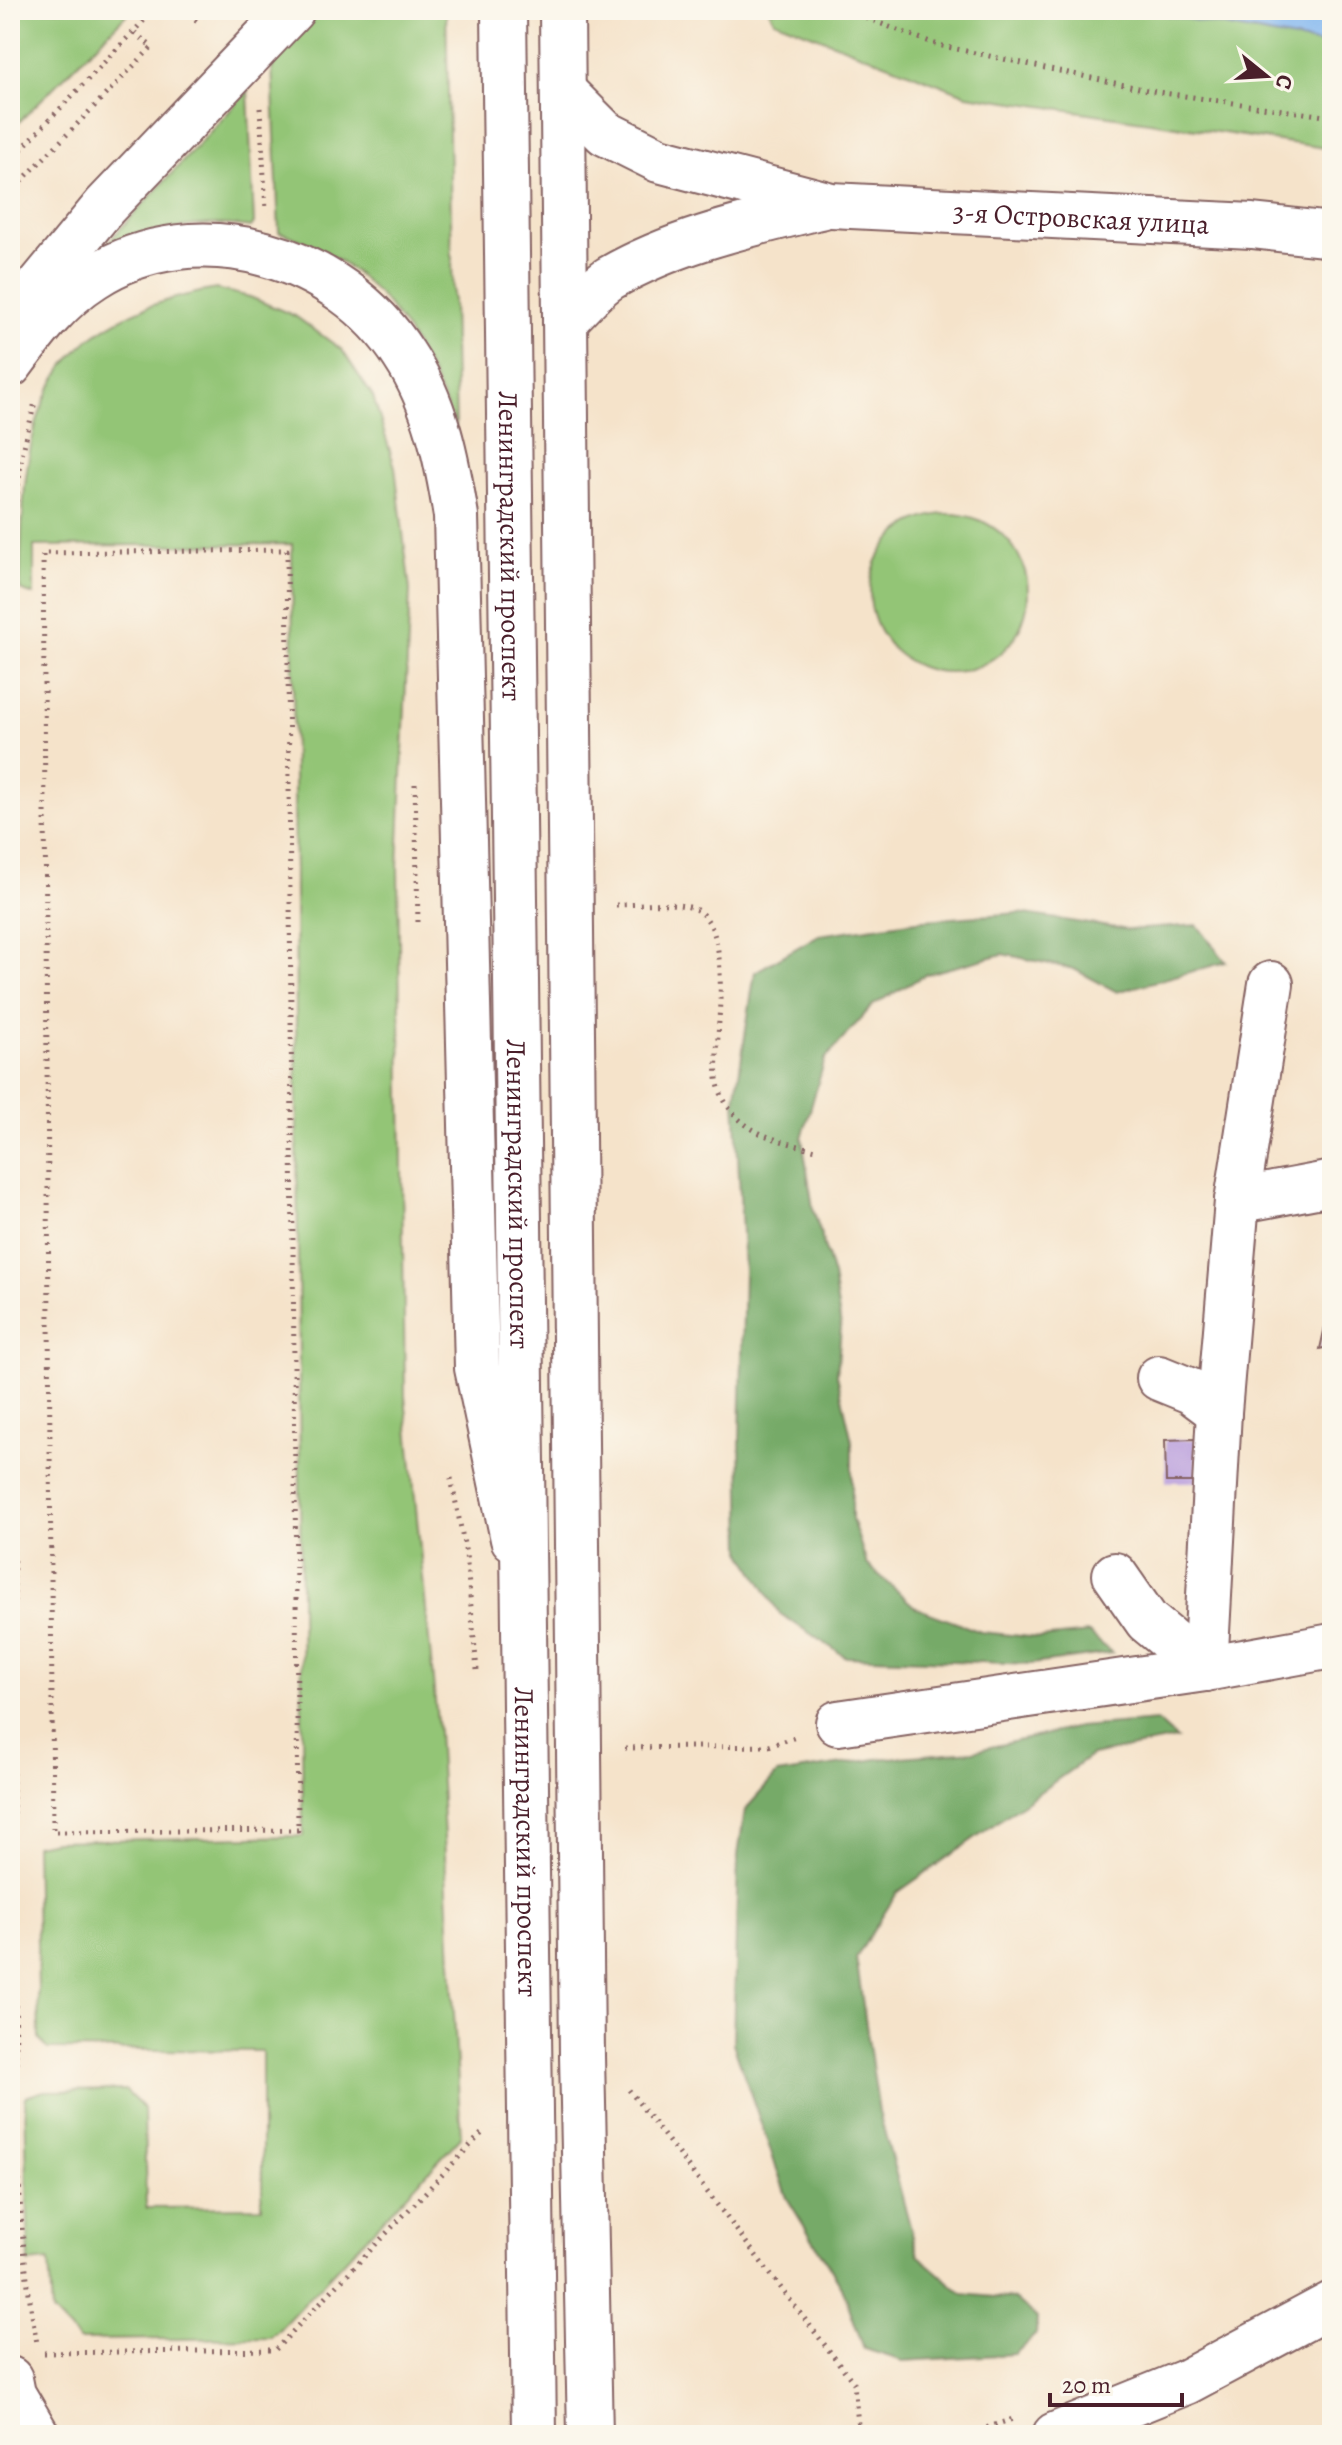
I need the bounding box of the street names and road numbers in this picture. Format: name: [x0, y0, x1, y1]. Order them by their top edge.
street label: 3-я Островская улица: [952, 193, 1210, 244]
street label: Ленинградский проспект: [489, 391, 531, 701]
street label: Ленинградский проспект: [497, 1039, 539, 1349]
street label: Ленинградский проспект: [505, 1687, 547, 1997]

